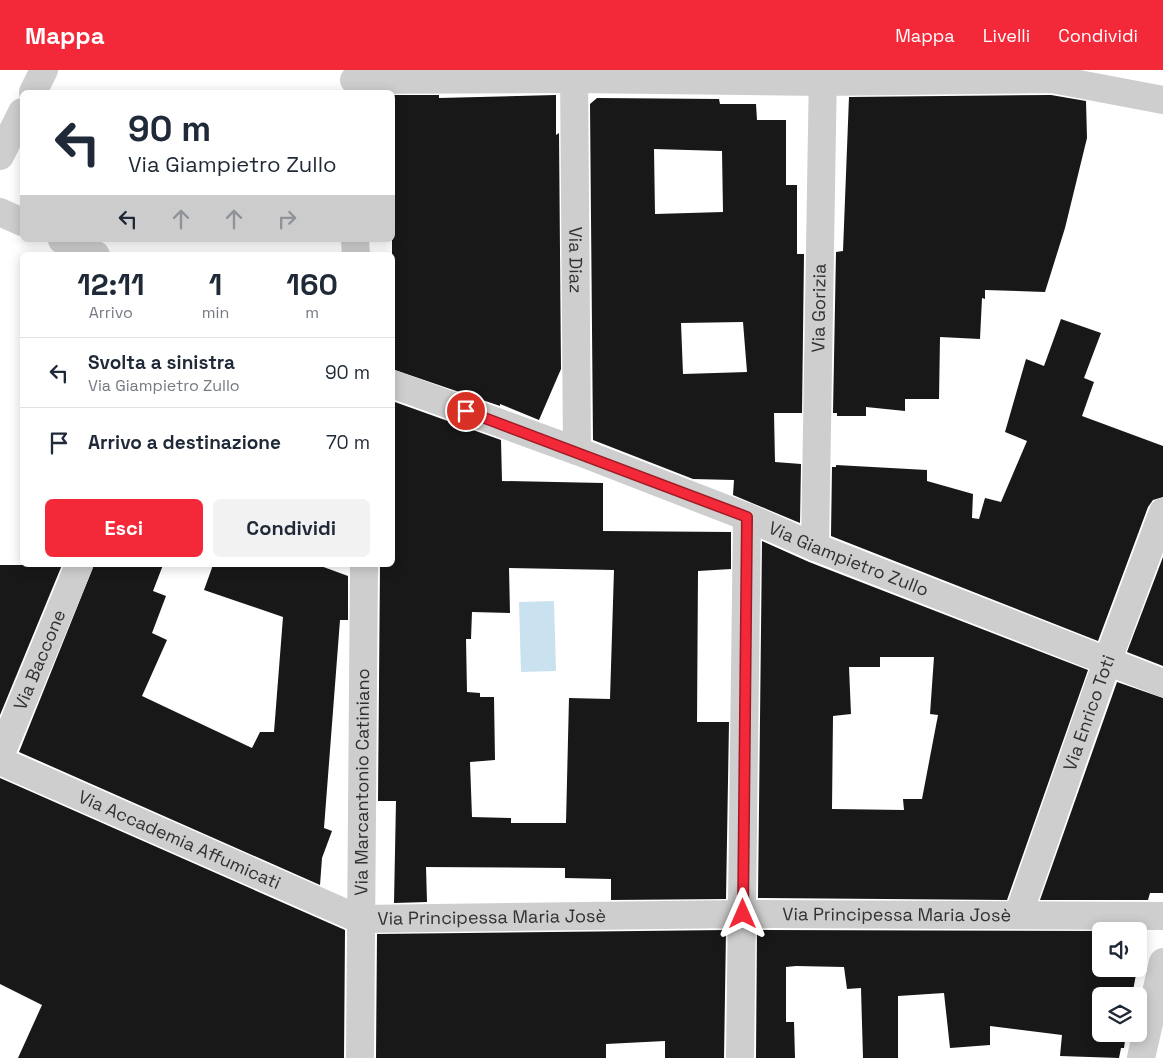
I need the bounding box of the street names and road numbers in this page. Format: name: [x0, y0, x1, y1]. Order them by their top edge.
street label: Via Diaz: [564, 227, 588, 293]
street label: Via Gorizia: [806, 263, 831, 353]
street label: Via Giampietro Zullo: [765, 516, 932, 601]
street label: Via Baccone: [8, 606, 70, 714]
street label: Via Enrico Toti: [1058, 652, 1120, 774]
street label: Via Marcantonio Catiniano: [349, 668, 374, 896]
street label: Via Accademia Affumicati: [75, 785, 285, 894]
street label: Via Principessa Maria Josè: [782, 902, 1011, 926]
street label: Via Principessa Maria Josè: [377, 904, 606, 930]

